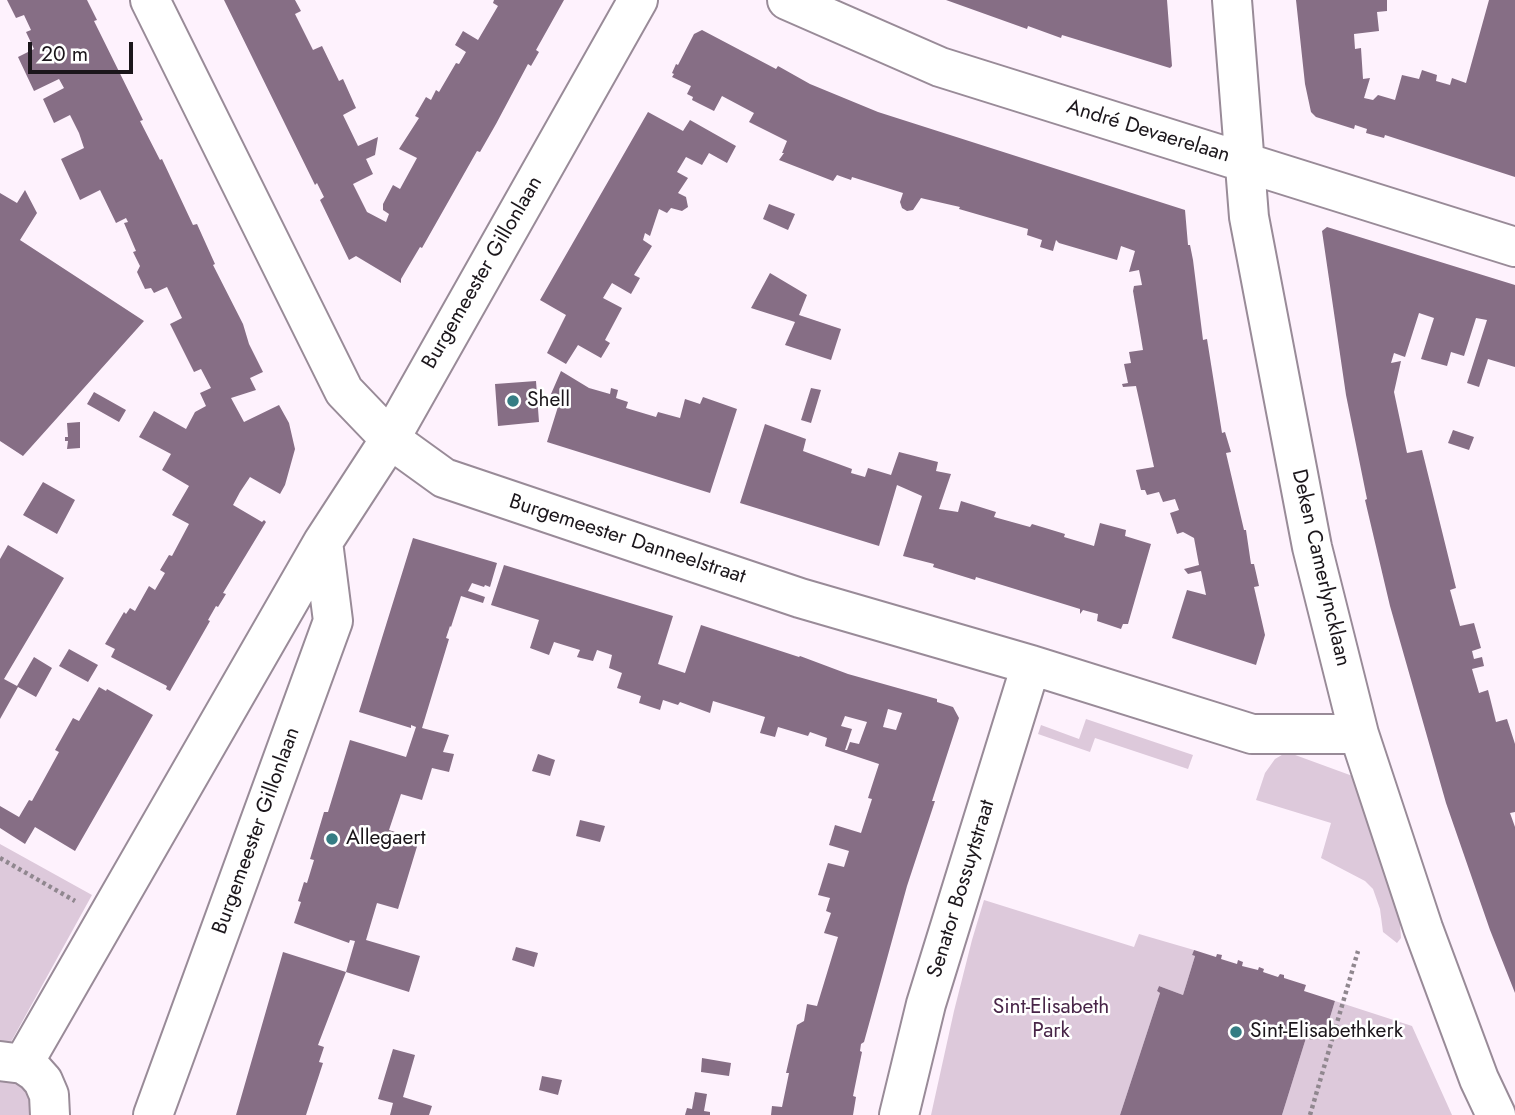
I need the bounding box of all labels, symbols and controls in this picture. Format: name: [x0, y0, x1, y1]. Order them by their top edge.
scale bar: [32, 28, 136, 72]
text: 20 m: [41, 39, 88, 69]
street label: André Devaerelaan: [1063, 95, 1233, 169]
street label: Burgemeester Gillonlaan: [418, 172, 548, 374]
place label: Shell: [527, 388, 570, 414]
marker: Shell: [505, 393, 521, 409]
street label: Deken Camerlyncklaan: [1285, 467, 1355, 669]
street label: Burgemeester Danneelstraat: [506, 490, 748, 590]
street label: Burgemeester Gillonlaan: [208, 724, 306, 938]
street label: Senator Bossuytstraat: [923, 797, 1001, 981]
place label: Allegaert: [346, 826, 425, 852]
marker: Allegaert: [324, 831, 340, 847]
park label: Sint-Elisabeth Park: [993, 995, 1109, 1045]
place label: Sint-Elisabethkerk: [1250, 1019, 1403, 1045]
marker: Sint-Elisabethkerk: [1228, 1024, 1244, 1040]

